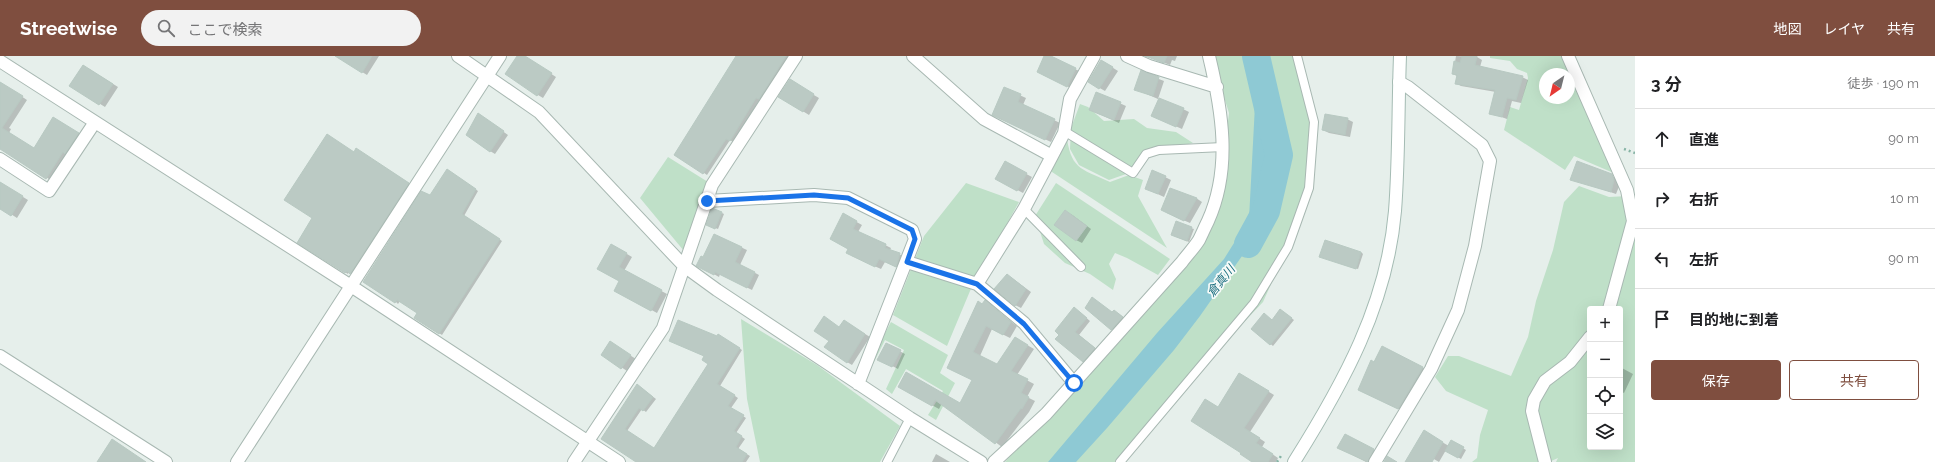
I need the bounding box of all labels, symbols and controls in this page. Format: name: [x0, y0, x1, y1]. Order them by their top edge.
search box: [141, 10, 421, 46]
text: Streetwise: [20, 17, 117, 39]
icon: search: [155, 17, 177, 39]
text: ここで検索: [187, 21, 262, 39]
text: 地図: [1773, 21, 1801, 37]
text: レイヤ: [1823, 21, 1865, 37]
text: 共有: [1887, 21, 1915, 37]
north arrow: [1539, 68, 1575, 104]
text: 3 分: [1651, 74, 1682, 94]
text: 徒歩 · 190 m: [1848, 76, 1919, 91]
icon: ahead: [1651, 128, 1673, 150]
text: 直進: [1689, 131, 1719, 149]
text: 90 m: [1888, 131, 1919, 146]
icon: right: [1651, 188, 1673, 210]
text: 右折: [1689, 191, 1719, 209]
text: 10 m: [1890, 191, 1919, 206]
route end: [698, 192, 716, 210]
icon: left: [1651, 248, 1673, 270]
text: 左折: [1689, 251, 1719, 269]
text: 90 m: [1888, 251, 1919, 266]
water label: 倉真川: [1204, 261, 1239, 299]
map controls: [1587, 306, 1623, 450]
button: +: [1587, 306, 1623, 342]
icon: arrive: [1651, 308, 1673, 330]
text: 目的地に到着: [1689, 311, 1779, 329]
button: −: [1587, 342, 1623, 378]
button: 保存: [1651, 360, 1781, 400]
button: 共有: [1789, 360, 1919, 400]
route start: [1065, 374, 1083, 392]
button: locate: [1587, 378, 1623, 414]
button: layers: [1587, 414, 1623, 450]

